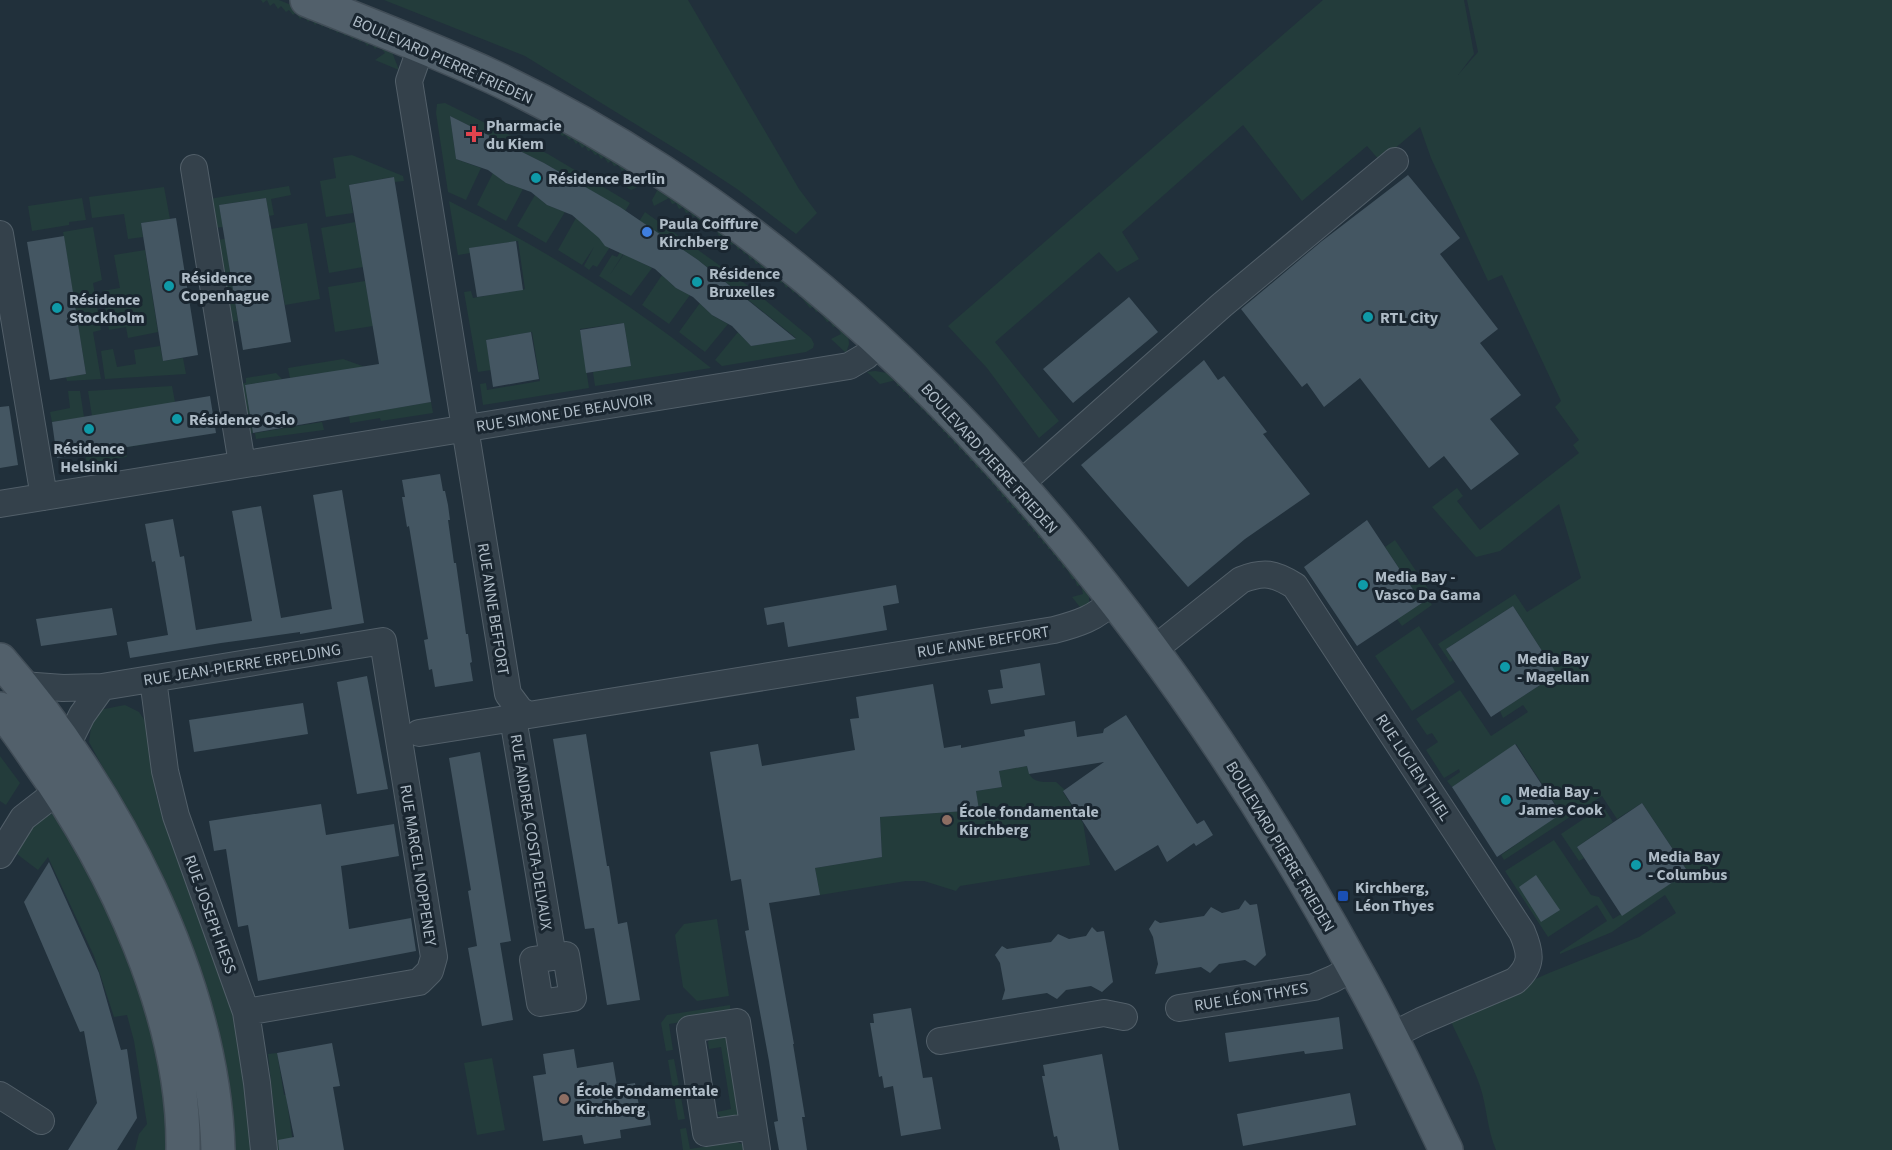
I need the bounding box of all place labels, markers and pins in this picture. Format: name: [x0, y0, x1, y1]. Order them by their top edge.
place label: Pharmacie du Kiem: [486, 115, 562, 155]
marker: Pharmacie du Kiem: [467, 127, 481, 141]
place label: Résidence Berlin: [548, 168, 665, 190]
marker: Résidence Berlin: [529, 171, 543, 185]
place label: Paula Coiffure Kirchberg: [659, 213, 758, 253]
marker: Paula Coiffure Kirchberg: [640, 225, 654, 239]
place label: Résidence Bruxelles: [709, 263, 780, 303]
place label: Résidence Copenhague: [181, 267, 269, 307]
marker: Résidence Bruxelles: [690, 275, 704, 289]
marker: Résidence Copenhague: [162, 279, 176, 293]
place label: Résidence Stockholm: [69, 289, 145, 329]
marker: Résidence Stockholm: [50, 301, 64, 315]
place label: RTL City: [1380, 307, 1439, 329]
marker: RTL City: [1361, 310, 1375, 324]
place label: Résidence Oslo: [189, 409, 295, 431]
marker: Résidence Oslo: [170, 412, 184, 426]
marker: Résidence Helsinki: [82, 422, 96, 436]
place label: Résidence Helsinki: [53, 438, 125, 478]
place label: Media Bay - Vasco Da Gama: [1374, 566, 1481, 606]
marker: Media Bay - Vasco Da Gama: [1356, 578, 1370, 592]
place label: Media Bay - Magellan: [1517, 648, 1590, 688]
marker: Media Bay - Magellan: [1498, 660, 1512, 674]
place label: Media Bay - James Cook: [1518, 781, 1603, 821]
marker: Media Bay - James Cook: [1499, 793, 1513, 807]
place label: École fondamentale Kirchberg: [959, 801, 1099, 841]
marker: École fondamentale Kirchberg: [940, 813, 954, 827]
place label: Media Bay - Columbus: [1648, 846, 1727, 886]
marker: Media Bay - Columbus: [1629, 858, 1643, 872]
place label: Kirchberg, Léon Thyes: [1355, 877, 1434, 917]
marker: Kirchberg, Léon Thyes: [1336, 889, 1350, 903]
place label: École Fondamentale Kirchberg: [576, 1080, 719, 1120]
marker: École Fondamentale Kirchberg: [557, 1092, 571, 1106]

